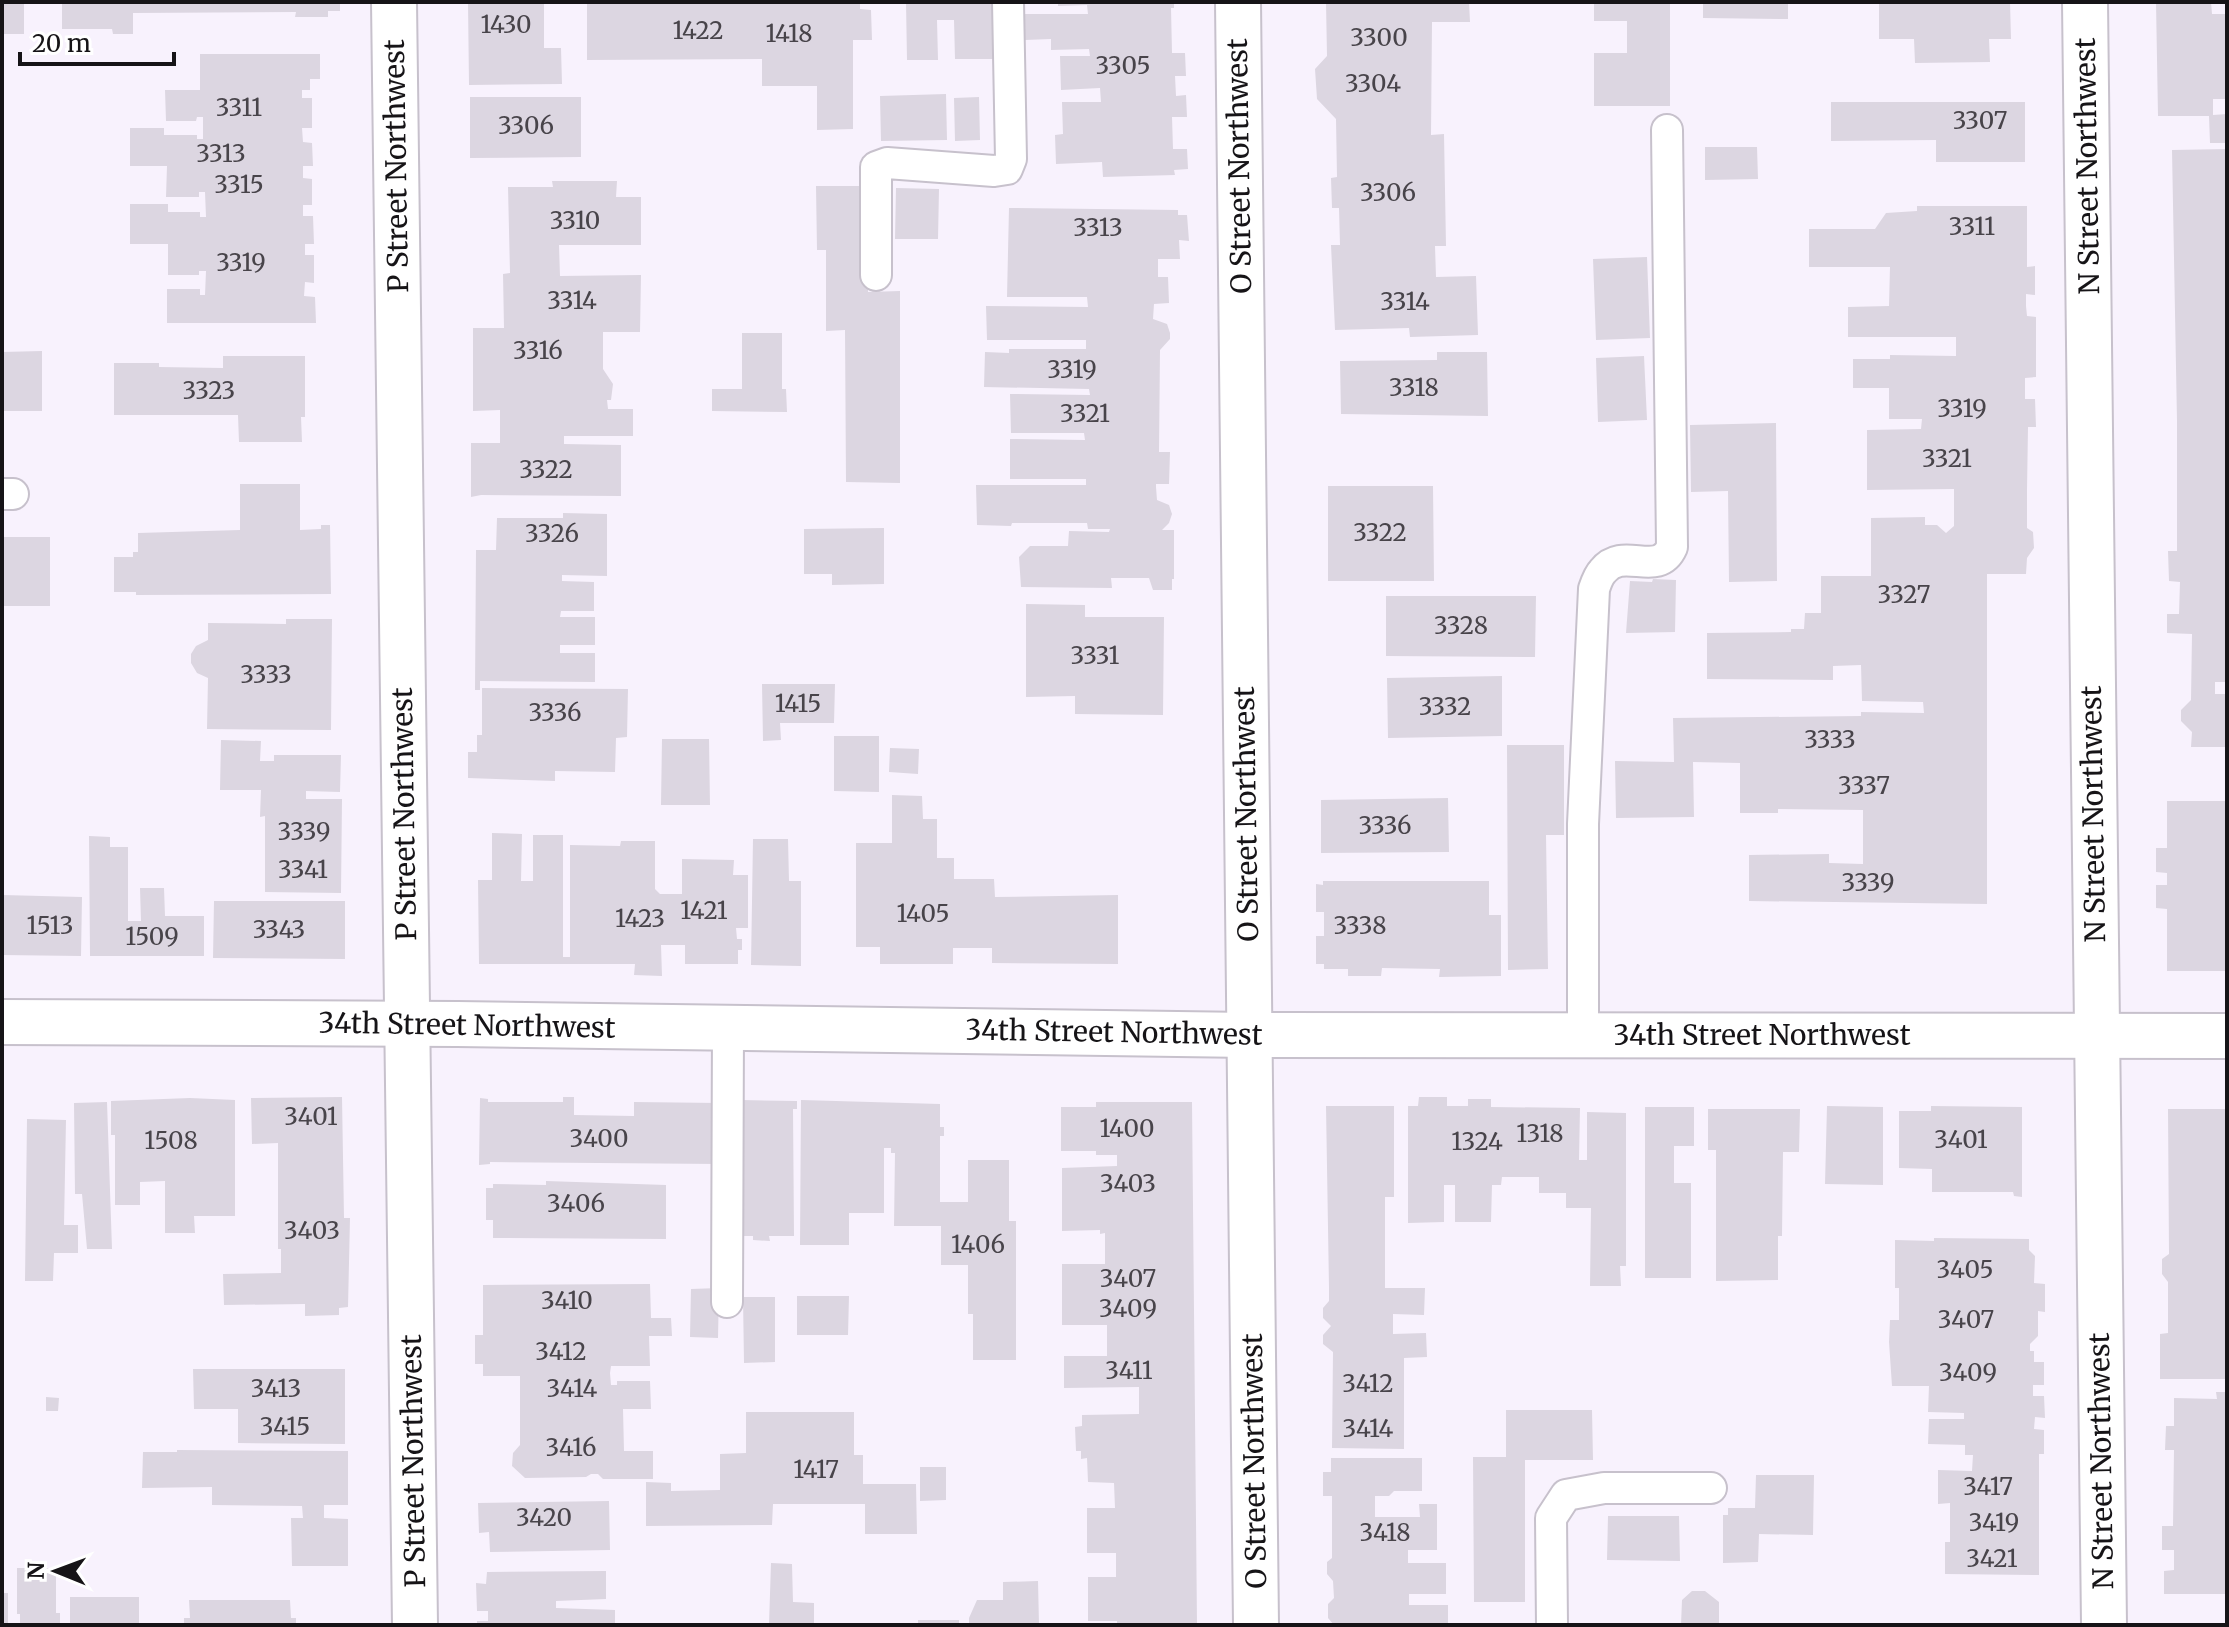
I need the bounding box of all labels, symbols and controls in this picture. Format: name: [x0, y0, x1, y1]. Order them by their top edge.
house number: 1430: [480, 9, 532, 40]
house number: 1422: [672, 15, 724, 46]
scale bar: [20, 16, 174, 66]
house number: 1418: [766, 18, 813, 49]
house number: 3300: [1350, 22, 1408, 53]
text: 20 m: [32, 28, 91, 59]
street label: N Street Northwest: [2067, 37, 2107, 295]
street label: O Street Northwest: [1219, 38, 1259, 294]
street label: P Street Northwest: [376, 39, 416, 293]
house number: 3305: [1095, 50, 1151, 81]
house number: 3304: [1345, 68, 1401, 99]
house number: 3311: [216, 92, 262, 123]
house number: 3307: [1953, 105, 2007, 136]
house number: 3306: [498, 110, 554, 141]
house number: 3313: [196, 138, 246, 169]
house number: 3315: [214, 169, 264, 200]
house number: 3306: [1360, 177, 1416, 208]
house number: 3310: [550, 205, 600, 236]
house number: 3311: [1949, 211, 1995, 242]
house number: 3313: [1073, 212, 1123, 243]
house number: 3319: [216, 247, 266, 278]
house number: 3314: [547, 285, 597, 316]
house number: 3314: [1380, 286, 1430, 317]
house number: 3316: [513, 335, 563, 366]
house number: 3319: [1047, 354, 1097, 385]
house number: 3318: [1389, 372, 1439, 403]
house number: 3323: [183, 375, 235, 406]
house number: 3319: [1937, 393, 1987, 424]
house number: 3321: [1060, 398, 1110, 429]
house number: 3321: [1922, 443, 1972, 474]
house number: 3322: [519, 454, 573, 485]
house number: 3322: [1353, 517, 1407, 548]
house number: 3326: [525, 518, 579, 549]
house number: 3327: [1878, 579, 1930, 610]
house number: 3328: [1434, 610, 1488, 641]
house number: 3331: [1071, 640, 1120, 671]
house number: 3333: [240, 659, 292, 690]
street label: N Street Northwest: [2073, 685, 2113, 943]
street label: O Street Northwest: [1226, 686, 1266, 942]
street label: P Street Northwest: [384, 687, 424, 941]
house number: 1415: [775, 688, 821, 719]
house number: 3332: [1419, 691, 1471, 722]
house number: 3336: [528, 697, 582, 728]
house number: 3333: [1804, 724, 1856, 755]
house number: 3337: [1838, 770, 1890, 801]
house number: 3336: [1358, 810, 1412, 841]
house number: 3339: [278, 816, 330, 847]
house number: 3341: [278, 854, 328, 885]
house number: 3339: [1842, 867, 1894, 898]
house number: 1421: [680, 895, 728, 926]
house number: 1405: [897, 898, 949, 929]
house number: 1423: [615, 903, 665, 934]
house number: 1513: [27, 910, 73, 941]
house number: 3338: [1333, 910, 1387, 941]
house number: 3343: [253, 914, 305, 945]
house number: 1509: [125, 921, 179, 952]
street label: 34th Street Northwest: [318, 1004, 616, 1046]
street label: 34th Street Northwest: [965, 1011, 1263, 1053]
street label: 34th Street Northwest: [1613, 1017, 1911, 1053]
house number: 3401: [284, 1101, 338, 1132]
house number: 1400: [1099, 1113, 1155, 1144]
house number: 1318: [1516, 1118, 1564, 1149]
house number: 3400: [569, 1123, 629, 1154]
house number: 3401: [1934, 1124, 1988, 1155]
house number: 1508: [144, 1125, 198, 1156]
house number: 1324: [1451, 1126, 1503, 1157]
house number: 3403: [1100, 1168, 1156, 1199]
house number: 3406: [547, 1188, 605, 1219]
house number: 3403: [284, 1215, 340, 1246]
house number: 1406: [951, 1229, 1005, 1260]
house number: 3405: [1937, 1254, 1993, 1285]
house number: 3407: [1100, 1263, 1156, 1294]
house number: 3410: [541, 1285, 593, 1316]
house number: 3409: [1099, 1293, 1157, 1324]
house number: 3407: [1938, 1304, 1994, 1335]
street label: N Street Northwest: [2081, 1332, 2121, 1590]
street label: O Street Northwest: [1234, 1333, 1274, 1589]
street label: P Street Northwest: [393, 1334, 433, 1588]
house number: 3412: [535, 1336, 587, 1367]
house number: 3411: [1105, 1355, 1153, 1386]
house number: 3409: [1939, 1357, 1997, 1388]
house number: 3412: [1342, 1368, 1394, 1399]
house number: 3413: [251, 1373, 301, 1404]
house number: 3414: [547, 1373, 598, 1404]
house number: 3415: [260, 1411, 310, 1442]
house number: 3414: [1343, 1413, 1394, 1444]
house number: 3416: [546, 1432, 596, 1463]
house number: 1417: [793, 1454, 839, 1485]
house number: 3417: [1963, 1471, 2013, 1502]
house number: 3420: [516, 1502, 572, 1533]
house number: 3419: [1969, 1507, 2019, 1538]
house number: 3418: [1360, 1517, 1410, 1548]
north arrow: [16, 1531, 96, 1611]
house number: 3421: [1966, 1543, 2018, 1574]
text: N: [22, 1561, 50, 1580]

